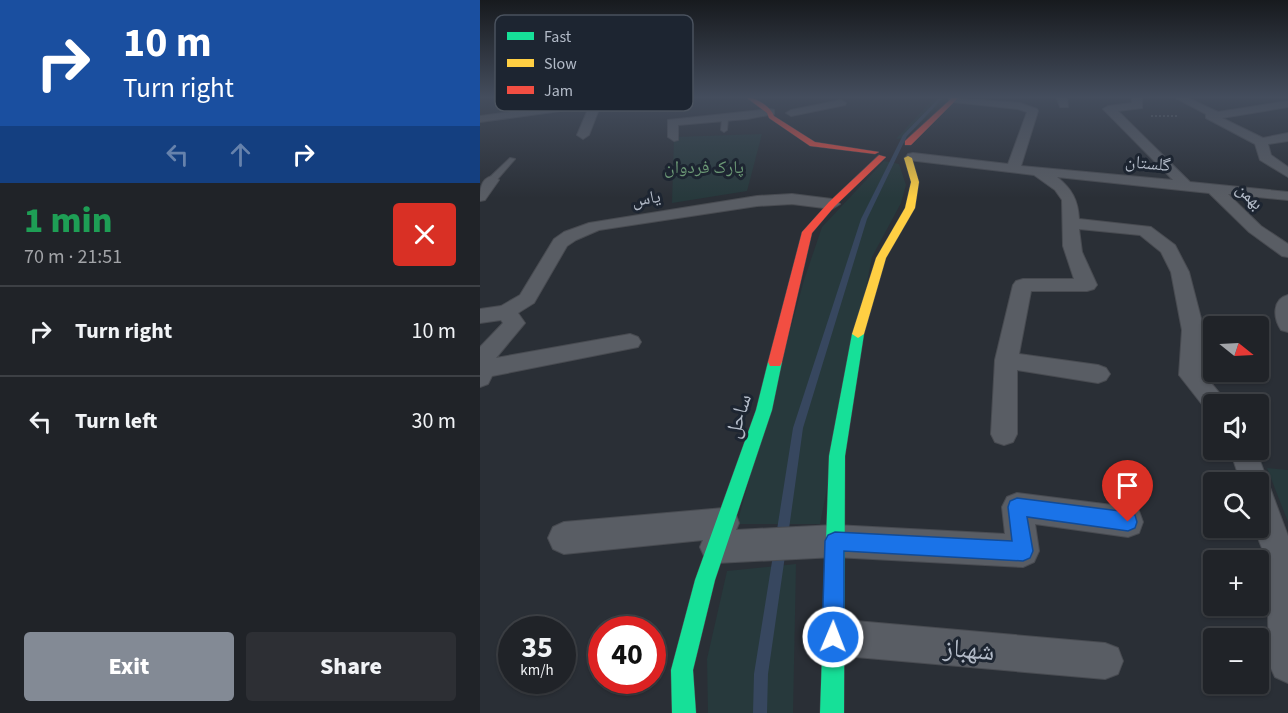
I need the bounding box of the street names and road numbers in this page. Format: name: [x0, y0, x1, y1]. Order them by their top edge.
street label: گلستان: [1124, 149, 1172, 178]
street label: بهمن: [1230, 177, 1269, 216]
street label: یاس: [630, 184, 662, 213]
street label: ساحل: [717, 390, 759, 442]
street label: شهباز: [941, 629, 996, 670]

